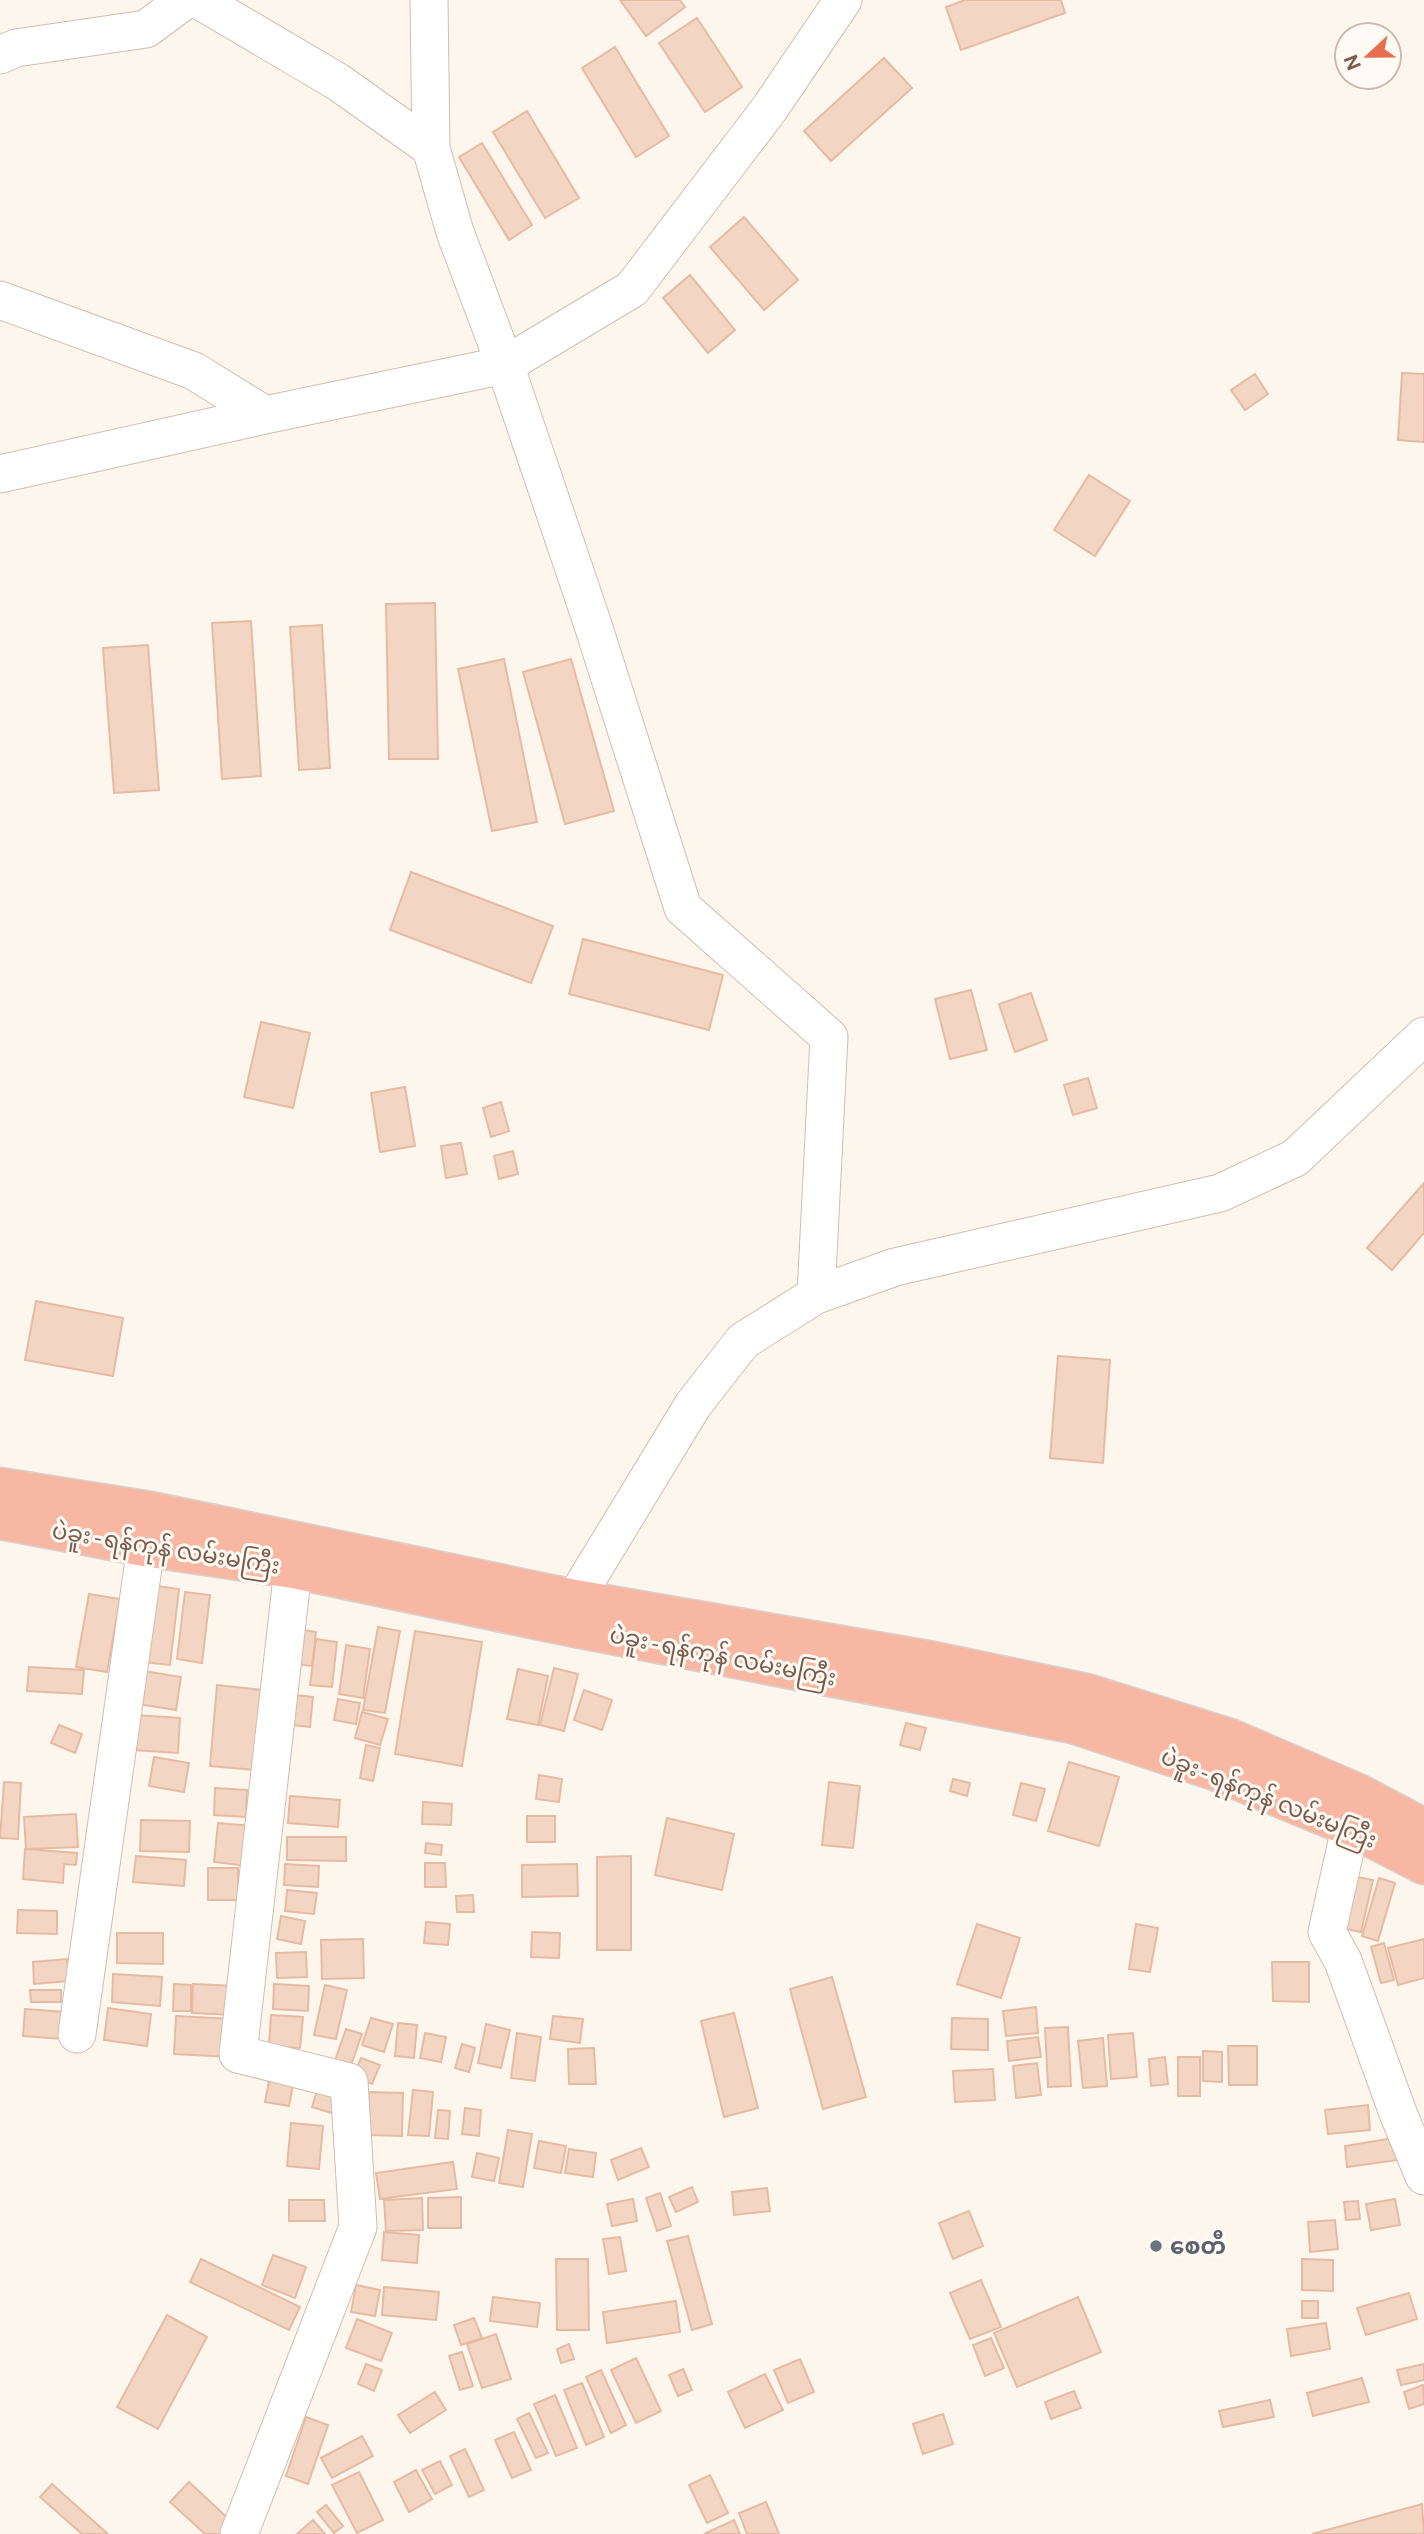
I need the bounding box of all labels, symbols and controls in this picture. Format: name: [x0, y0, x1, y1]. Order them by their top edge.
north arrow: [1333, 21, 1403, 91]
text: N: [1339, 51, 1365, 73]
street label: ပဲခူး - ရန်ကုန် လမ်းမကြီး: [49, 1514, 282, 1585]
street label: ပဲခူး - ရန်ကုန် လမ်းမကြီး: [606, 1618, 839, 1697]
street label: ပဲခူး - ရန်ကုန် လမ်းမကြီး: [1155, 1740, 1382, 1859]
place label: စေတီ: [1170, 2230, 1226, 2259]
marker: စေတီ: [1148, 2238, 1164, 2254]

